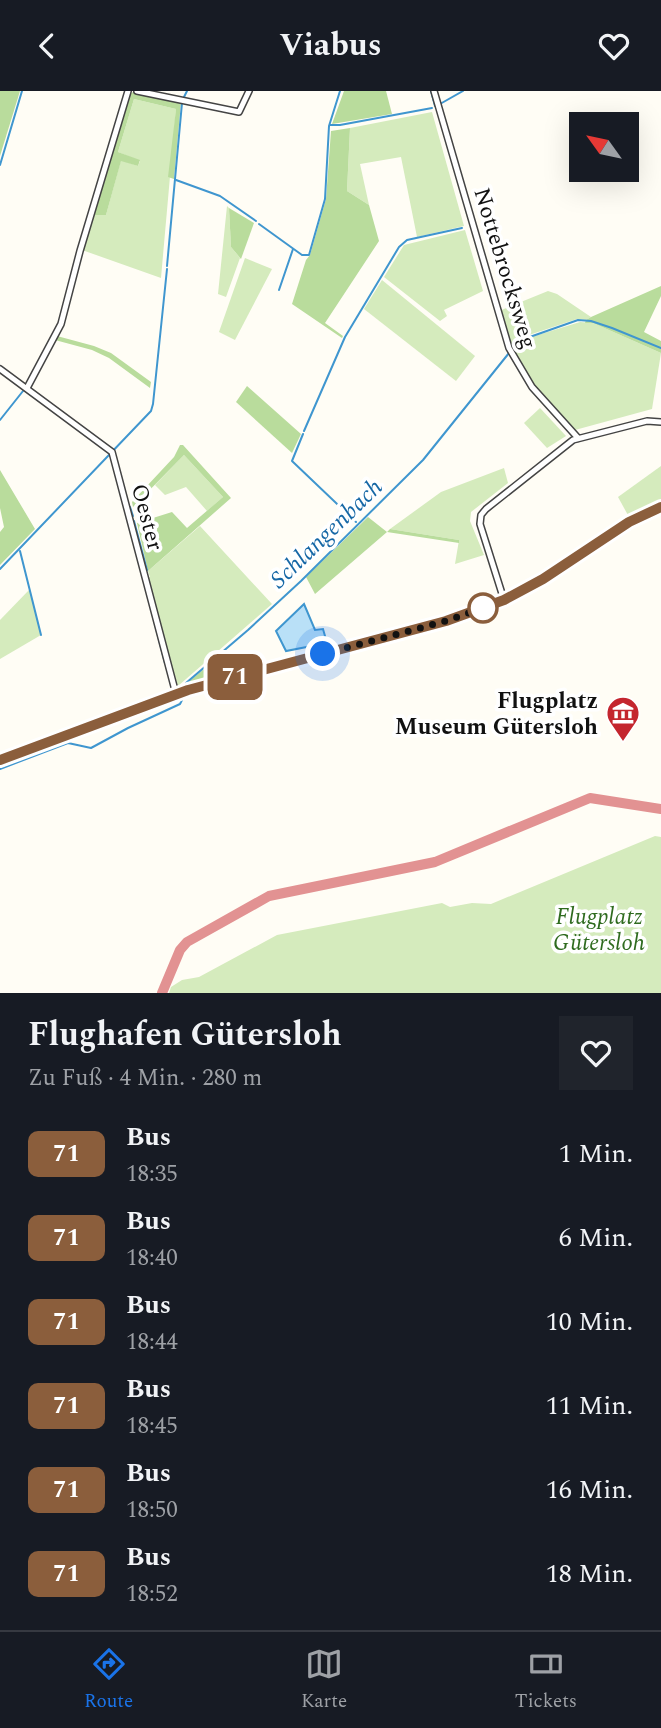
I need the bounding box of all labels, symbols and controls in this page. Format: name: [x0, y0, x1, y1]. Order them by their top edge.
text: Viabus: [279, 21, 382, 70]
icon: back: [28, 27, 66, 65]
icon: heart: [595, 27, 633, 65]
north arrow: [569, 112, 639, 182]
map controls: [569, 112, 639, 182]
street label: Nottebrocksweg: [463, 183, 546, 353]
water label: Schlangenbach: [262, 470, 391, 597]
street label: Oester: [121, 480, 172, 555]
unlabelled marker: [468, 593, 498, 623]
your location: [305, 636, 340, 671]
line badge: 71: [204, 654, 266, 700]
text: 71: [222, 659, 248, 695]
place label: Flugplatz Museum Gütersloh: [395, 684, 598, 745]
museum icon: Flugplatz Museum Gütersloh: [604, 694, 642, 743]
park label: Flugplatz Gütersloh: [553, 900, 645, 961]
text: Flughafen Gütersloh: [28, 1010, 342, 1060]
button: heart: [559, 1016, 633, 1090]
text: Zu Fuß · 4 Min. · 280 m: [28, 1061, 262, 1096]
text: Bus: [126, 1117, 171, 1157]
text: 1 Min.: [559, 1134, 633, 1174]
text: 71: [53, 1136, 80, 1172]
text: 18:35: [126, 1157, 178, 1192]
text: Bus: [126, 1201, 171, 1241]
text: 6 Min.: [559, 1218, 633, 1258]
text: 71: [53, 1220, 80, 1256]
text: 18:40: [126, 1241, 178, 1276]
text: Bus: [126, 1285, 171, 1325]
text: 10 Min.: [546, 1302, 633, 1342]
text: 71: [53, 1304, 80, 1340]
text: 18:44: [126, 1325, 178, 1360]
text: Bus: [126, 1369, 171, 1409]
text: 11 Min.: [546, 1386, 633, 1426]
text: 71: [53, 1388, 80, 1424]
text: 18:45: [126, 1409, 178, 1444]
text: Bus: [126, 1453, 171, 1493]
text: 16 Min.: [546, 1470, 633, 1510]
text: 71: [53, 1472, 80, 1508]
text: 18:50: [126, 1493, 178, 1528]
text: Bus: [126, 1537, 171, 1577]
text: 18 Min.: [546, 1554, 633, 1594]
text: 71: [53, 1556, 80, 1592]
text: 18:52: [126, 1577, 178, 1612]
tab: Route: [84, 1645, 133, 1716]
tab: Karte: [301, 1645, 347, 1716]
tab: Tickets: [515, 1645, 577, 1716]

